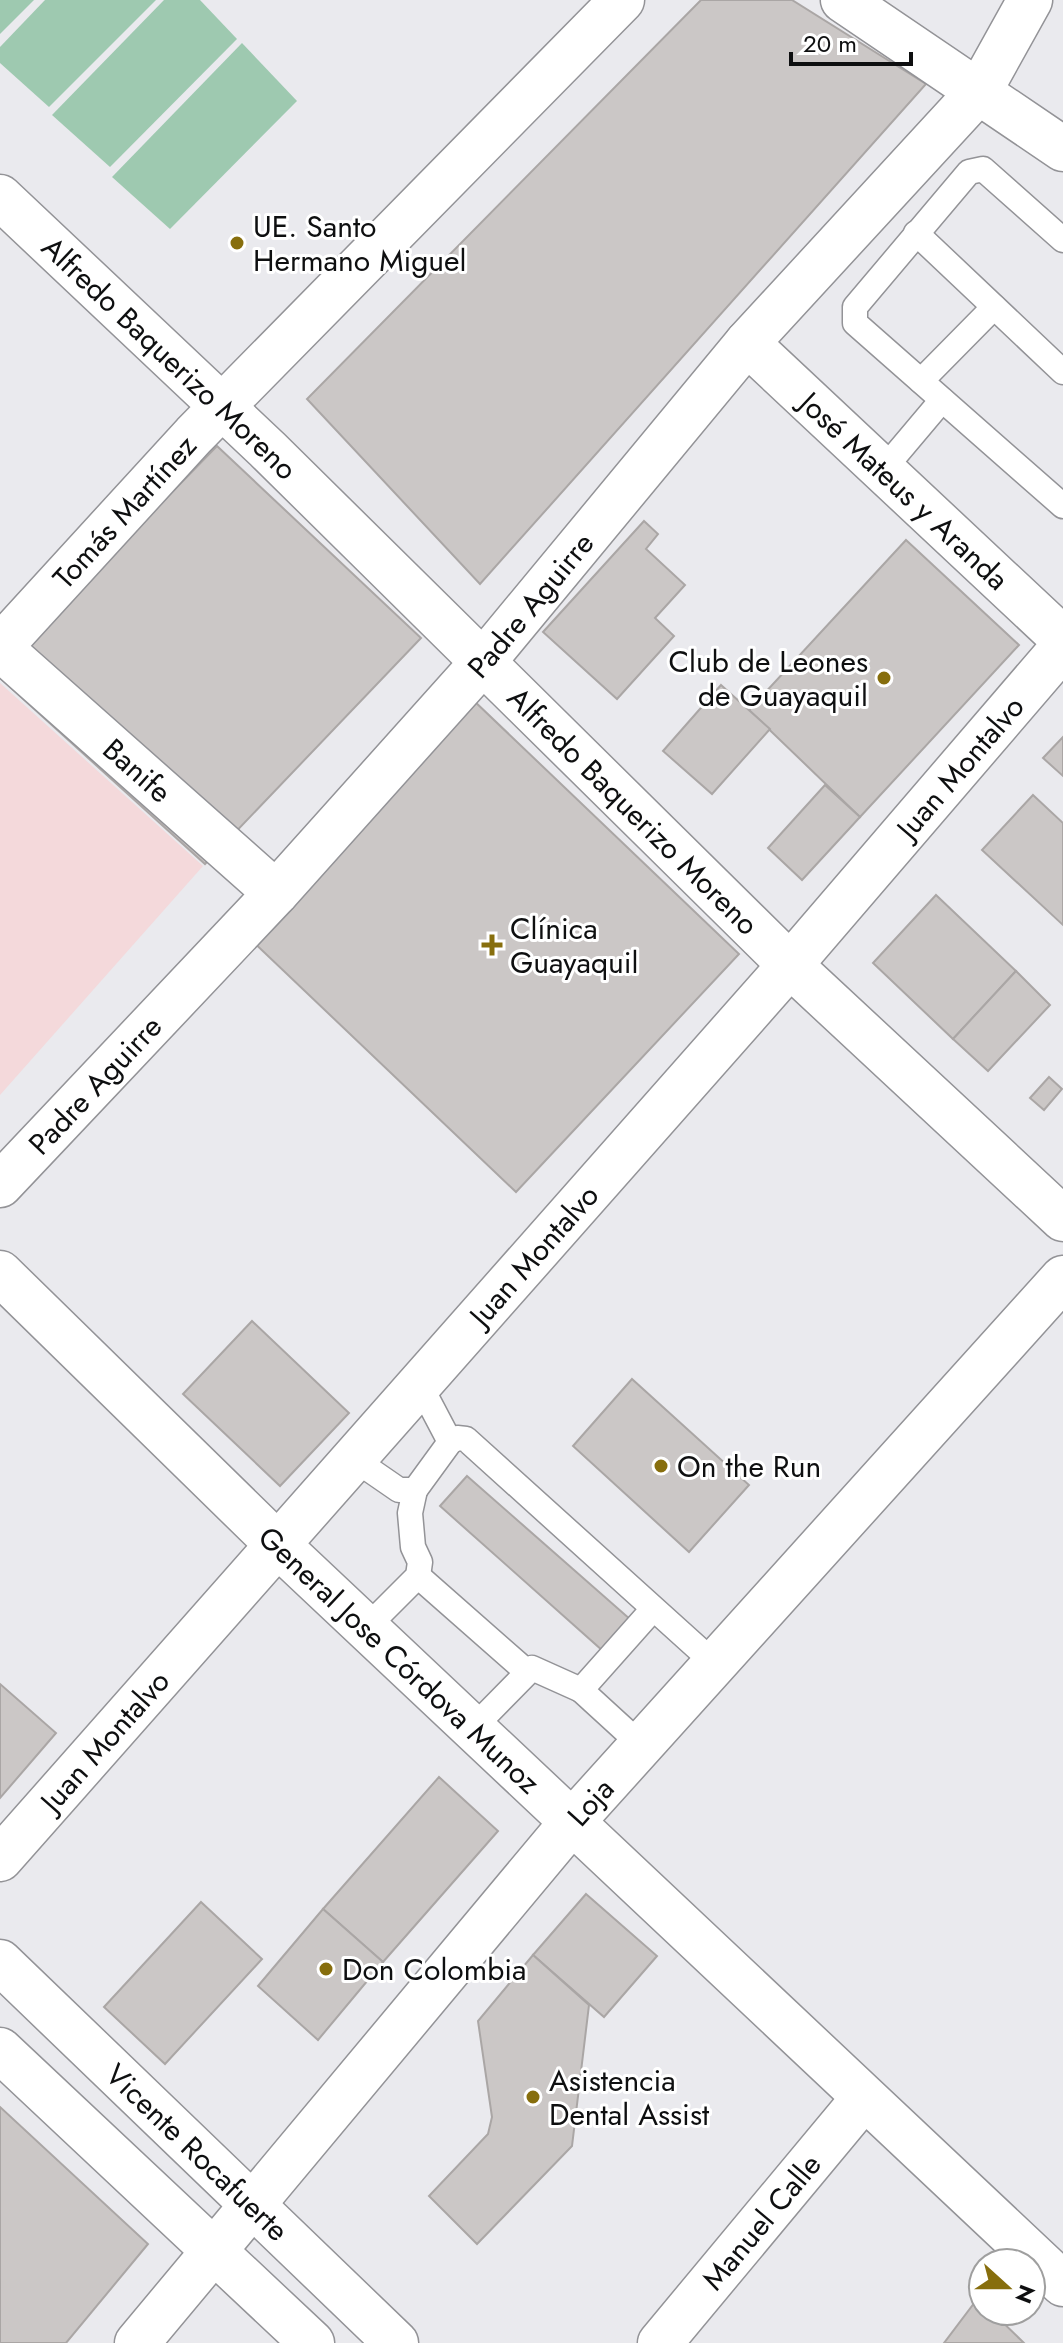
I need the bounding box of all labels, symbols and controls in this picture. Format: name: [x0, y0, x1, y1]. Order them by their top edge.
scale bar: [791, 16, 911, 66]
text: 20 m: [803, 26, 857, 61]
place label: UE. Santo Hermano Miguel: [253, 205, 466, 282]
street label: Alfredo Baquerizo Moreno: [33, 226, 307, 489]
marker: UE. Santo Hermano Miguel: [228, 234, 246, 252]
street label: José Mateus y Aranda: [788, 379, 1019, 599]
street label: Tomás Martínez: [43, 425, 206, 598]
street label: Padre Aguirre: [457, 523, 603, 687]
place label: Club de Leones de Guayaquil: [669, 640, 868, 717]
marker: Club de Leones de Guayaquil: [875, 669, 893, 687]
street label: Alfredo Baquerizo Moreno: [498, 677, 769, 944]
street label: Juan Montalvo: [884, 686, 1034, 851]
street label: Banife: [94, 728, 181, 812]
place label: Clínica Guayaquil: [510, 907, 638, 984]
marker: Clínica Guayaquil: [481, 934, 503, 956]
street label: Padre Aguirre: [18, 1005, 171, 1164]
street label: Juan Montalvo: [457, 1175, 608, 1338]
place label: On the Run: [677, 1445, 821, 1488]
marker: On the Run: [652, 1457, 670, 1475]
street label: General Jose Córdova Munoz: [249, 1516, 550, 1803]
street label: Juan Montalvo: [27, 1660, 179, 1824]
street label: Loja: [557, 1768, 624, 1835]
place label: Don Colombia: [342, 1948, 526, 1991]
marker: Don Colombia: [317, 1960, 335, 1978]
street label: Vicente Rocafuerte: [96, 2053, 299, 2251]
place label: Asistencia Dental Assist: [549, 2059, 710, 2136]
marker: Asistencia Dental Assist: [524, 2088, 542, 2106]
street label: Manuel Calle: [691, 2144, 831, 2299]
north arrow: [967, 2247, 1047, 2327]
text: N: [1008, 2280, 1044, 2308]

